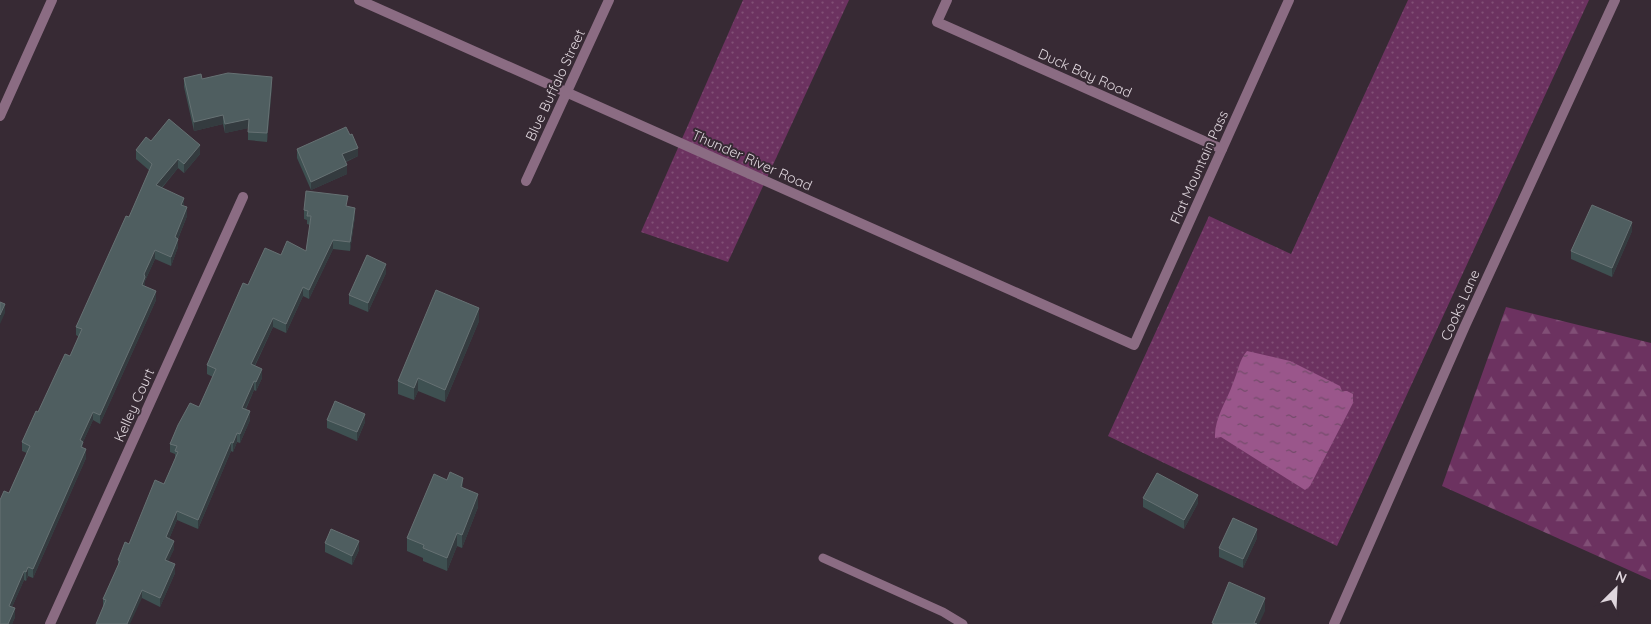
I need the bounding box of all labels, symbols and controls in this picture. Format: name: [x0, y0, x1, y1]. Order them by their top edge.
street label: Blue Buffalo Street: [521, 26, 589, 144]
street label: Duck Bay Road: [1035, 44, 1135, 102]
street label: Flat Mountain Pass: [1166, 107, 1232, 227]
street label: Thunder River Road: [689, 125, 815, 195]
street label: Cooks Lane: [1436, 267, 1484, 343]
street label: Kelley Court: [110, 365, 158, 445]
north arrow: [1591, 564, 1641, 614]
text: N: [1613, 567, 1630, 587]

